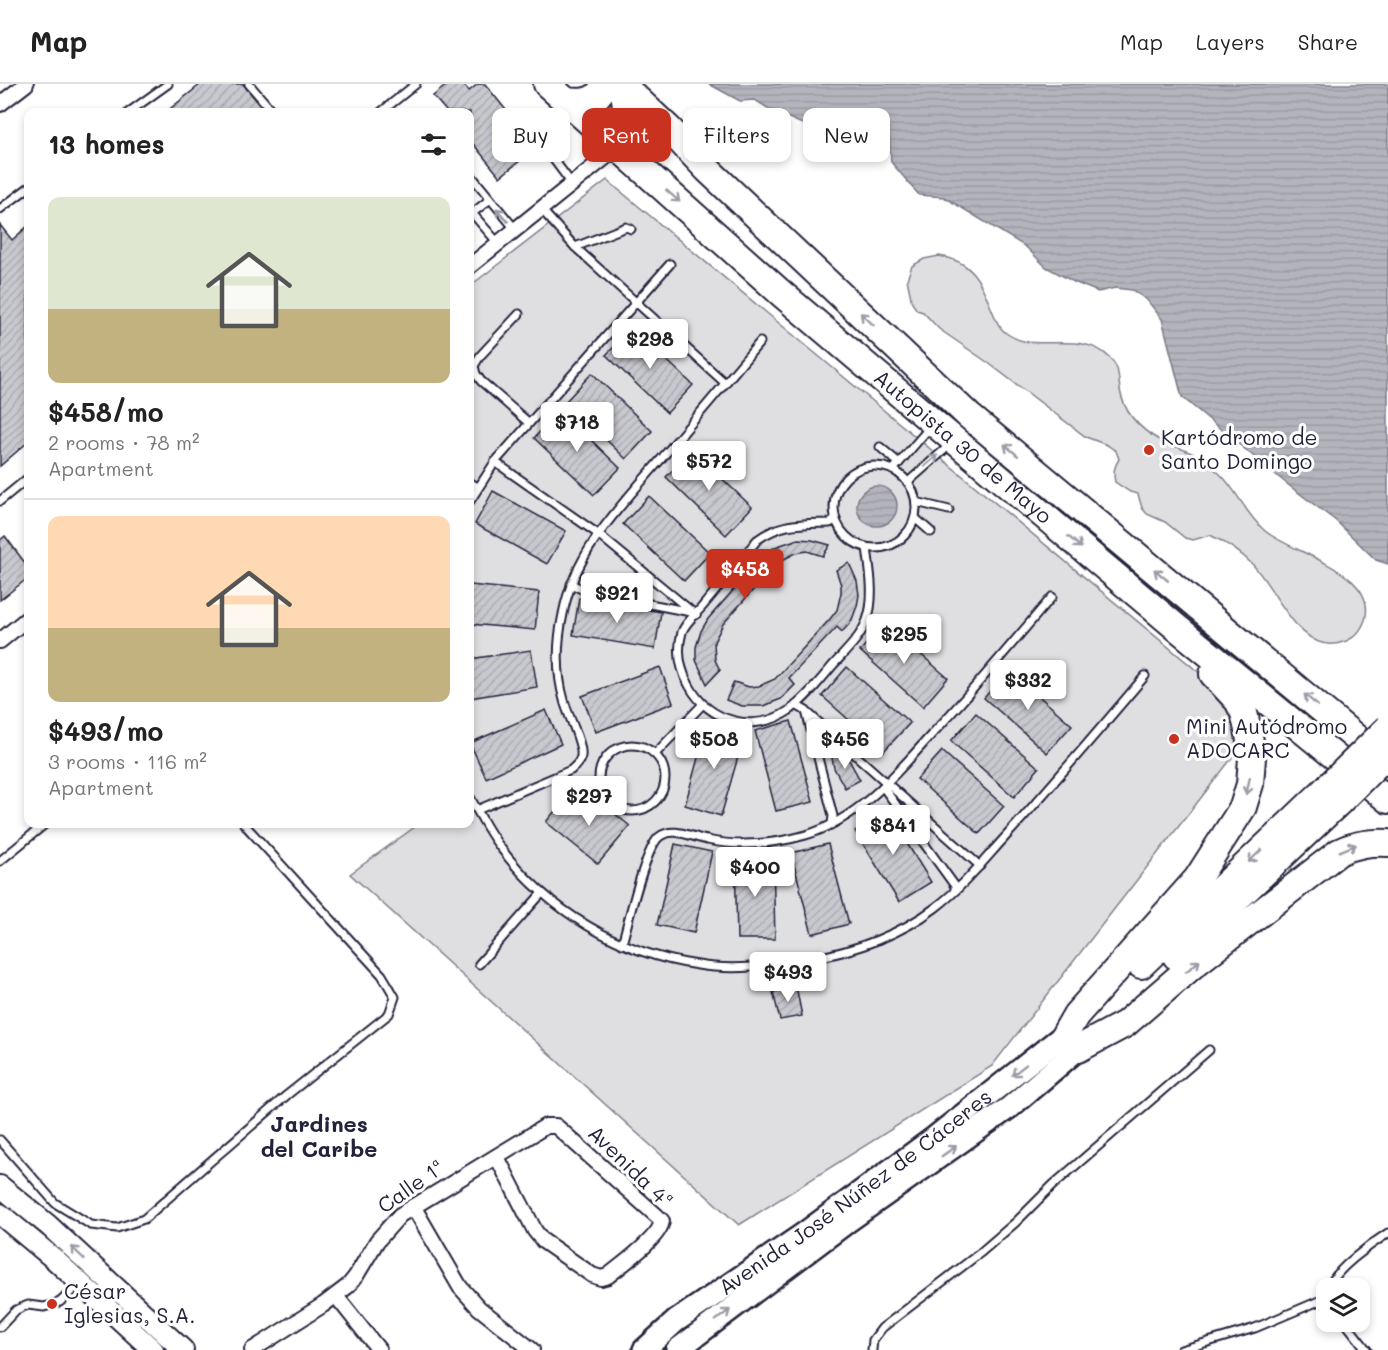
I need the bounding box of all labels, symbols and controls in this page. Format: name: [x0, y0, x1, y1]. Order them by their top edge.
text: Map: [30, 23, 87, 59]
text: Map: [1120, 28, 1163, 55]
text: Layers: [1196, 28, 1265, 55]
text: Share: [1298, 28, 1358, 55]
chip: Buy: [492, 108, 570, 162]
chip: Rent: [582, 108, 671, 162]
chip: Filters: [683, 108, 791, 162]
chip: New: [803, 108, 890, 162]
text: 13 homes: [48, 127, 165, 161]
icon: filters: [417, 128, 450, 161]
one-way arrow: [665, 189, 680, 203]
one-way arrow: [495, 208, 509, 223]
icon: home: [195, 236, 303, 344]
one-way arrow: [859, 312, 874, 326]
pin: $298: [614, 319, 686, 370]
text: $298: [626, 325, 674, 351]
street label: Autopista 30 de Mayo: [869, 363, 1058, 529]
text: $458/mo: [48, 395, 163, 429]
pin: $718: [541, 402, 613, 453]
text: $718: [555, 408, 599, 434]
place label: Kartódromo de Santo Domingo: [1161, 423, 1318, 474]
text: 2 rooms · 78 m²: [48, 429, 200, 455]
pin: $572: [673, 441, 745, 492]
marker: Kartódromo de Santo Domingo: [1142, 443, 1156, 457]
one-way arrow: [1003, 444, 1019, 457]
text: $572: [686, 447, 732, 473]
one-way arrow: [923, 454, 938, 468]
text: Apartment: [48, 455, 154, 481]
one-way arrow: [1067, 536, 1083, 549]
pin: $458: [709, 549, 781, 600]
icon: home: [195, 555, 303, 663]
text: $458: [720, 555, 770, 581]
one-way arrow: [1153, 569, 1169, 582]
pin: $921: [581, 573, 653, 624]
text: $921: [595, 579, 639, 605]
pin: $295: [868, 614, 940, 665]
text: $295: [880, 620, 928, 646]
pin: $332: [992, 660, 1064, 711]
text: $332: [1004, 666, 1052, 692]
one-way arrow: [1303, 693, 1319, 706]
place label: Mini Autódromo ADOCARC: [1186, 712, 1347, 763]
text: $493/mo: [48, 714, 163, 748]
pin: $508: [678, 719, 750, 770]
pin: $456: [809, 719, 881, 770]
text: $508: [689, 725, 739, 751]
text: $456: [821, 725, 869, 751]
marker: Mini Autódromo ADOCARC: [1167, 732, 1181, 746]
text: 3 rooms · 116 m²: [48, 748, 207, 774]
text: Apartment: [48, 774, 154, 800]
pin: $297: [553, 776, 625, 827]
one-way arrow: [1242, 776, 1253, 795]
text: $297: [566, 782, 612, 808]
pin: $841: [857, 805, 929, 856]
text: $841: [870, 811, 916, 837]
one-way arrow: [1339, 842, 1357, 853]
pin: $400: [719, 847, 791, 898]
one-way arrow: [1248, 849, 1263, 863]
text: $400: [730, 853, 780, 879]
pin: $493: [752, 952, 824, 1003]
text: $493: [763, 958, 813, 984]
one-way arrow: [1185, 959, 1201, 972]
one-way arrow: [1011, 1064, 1027, 1077]
street label: Avenida José Núñez de Cáceres: [713, 1082, 997, 1300]
district label: Jardines del Caribe: [261, 1109, 377, 1163]
street label: Avenida 4ª: [583, 1119, 679, 1213]
one-way arrow: [940, 1145, 956, 1157]
street label: Calle 1ª: [372, 1153, 449, 1218]
one-way arrow: [71, 1247, 86, 1261]
place label: César Iglesias, S.A.: [64, 1277, 195, 1328]
map controls: [1316, 1278, 1370, 1332]
button: layers: [1316, 1278, 1370, 1332]
marker: César Iglesias, S.A.: [45, 1297, 59, 1311]
one-way arrow: [715, 1308, 731, 1321]

